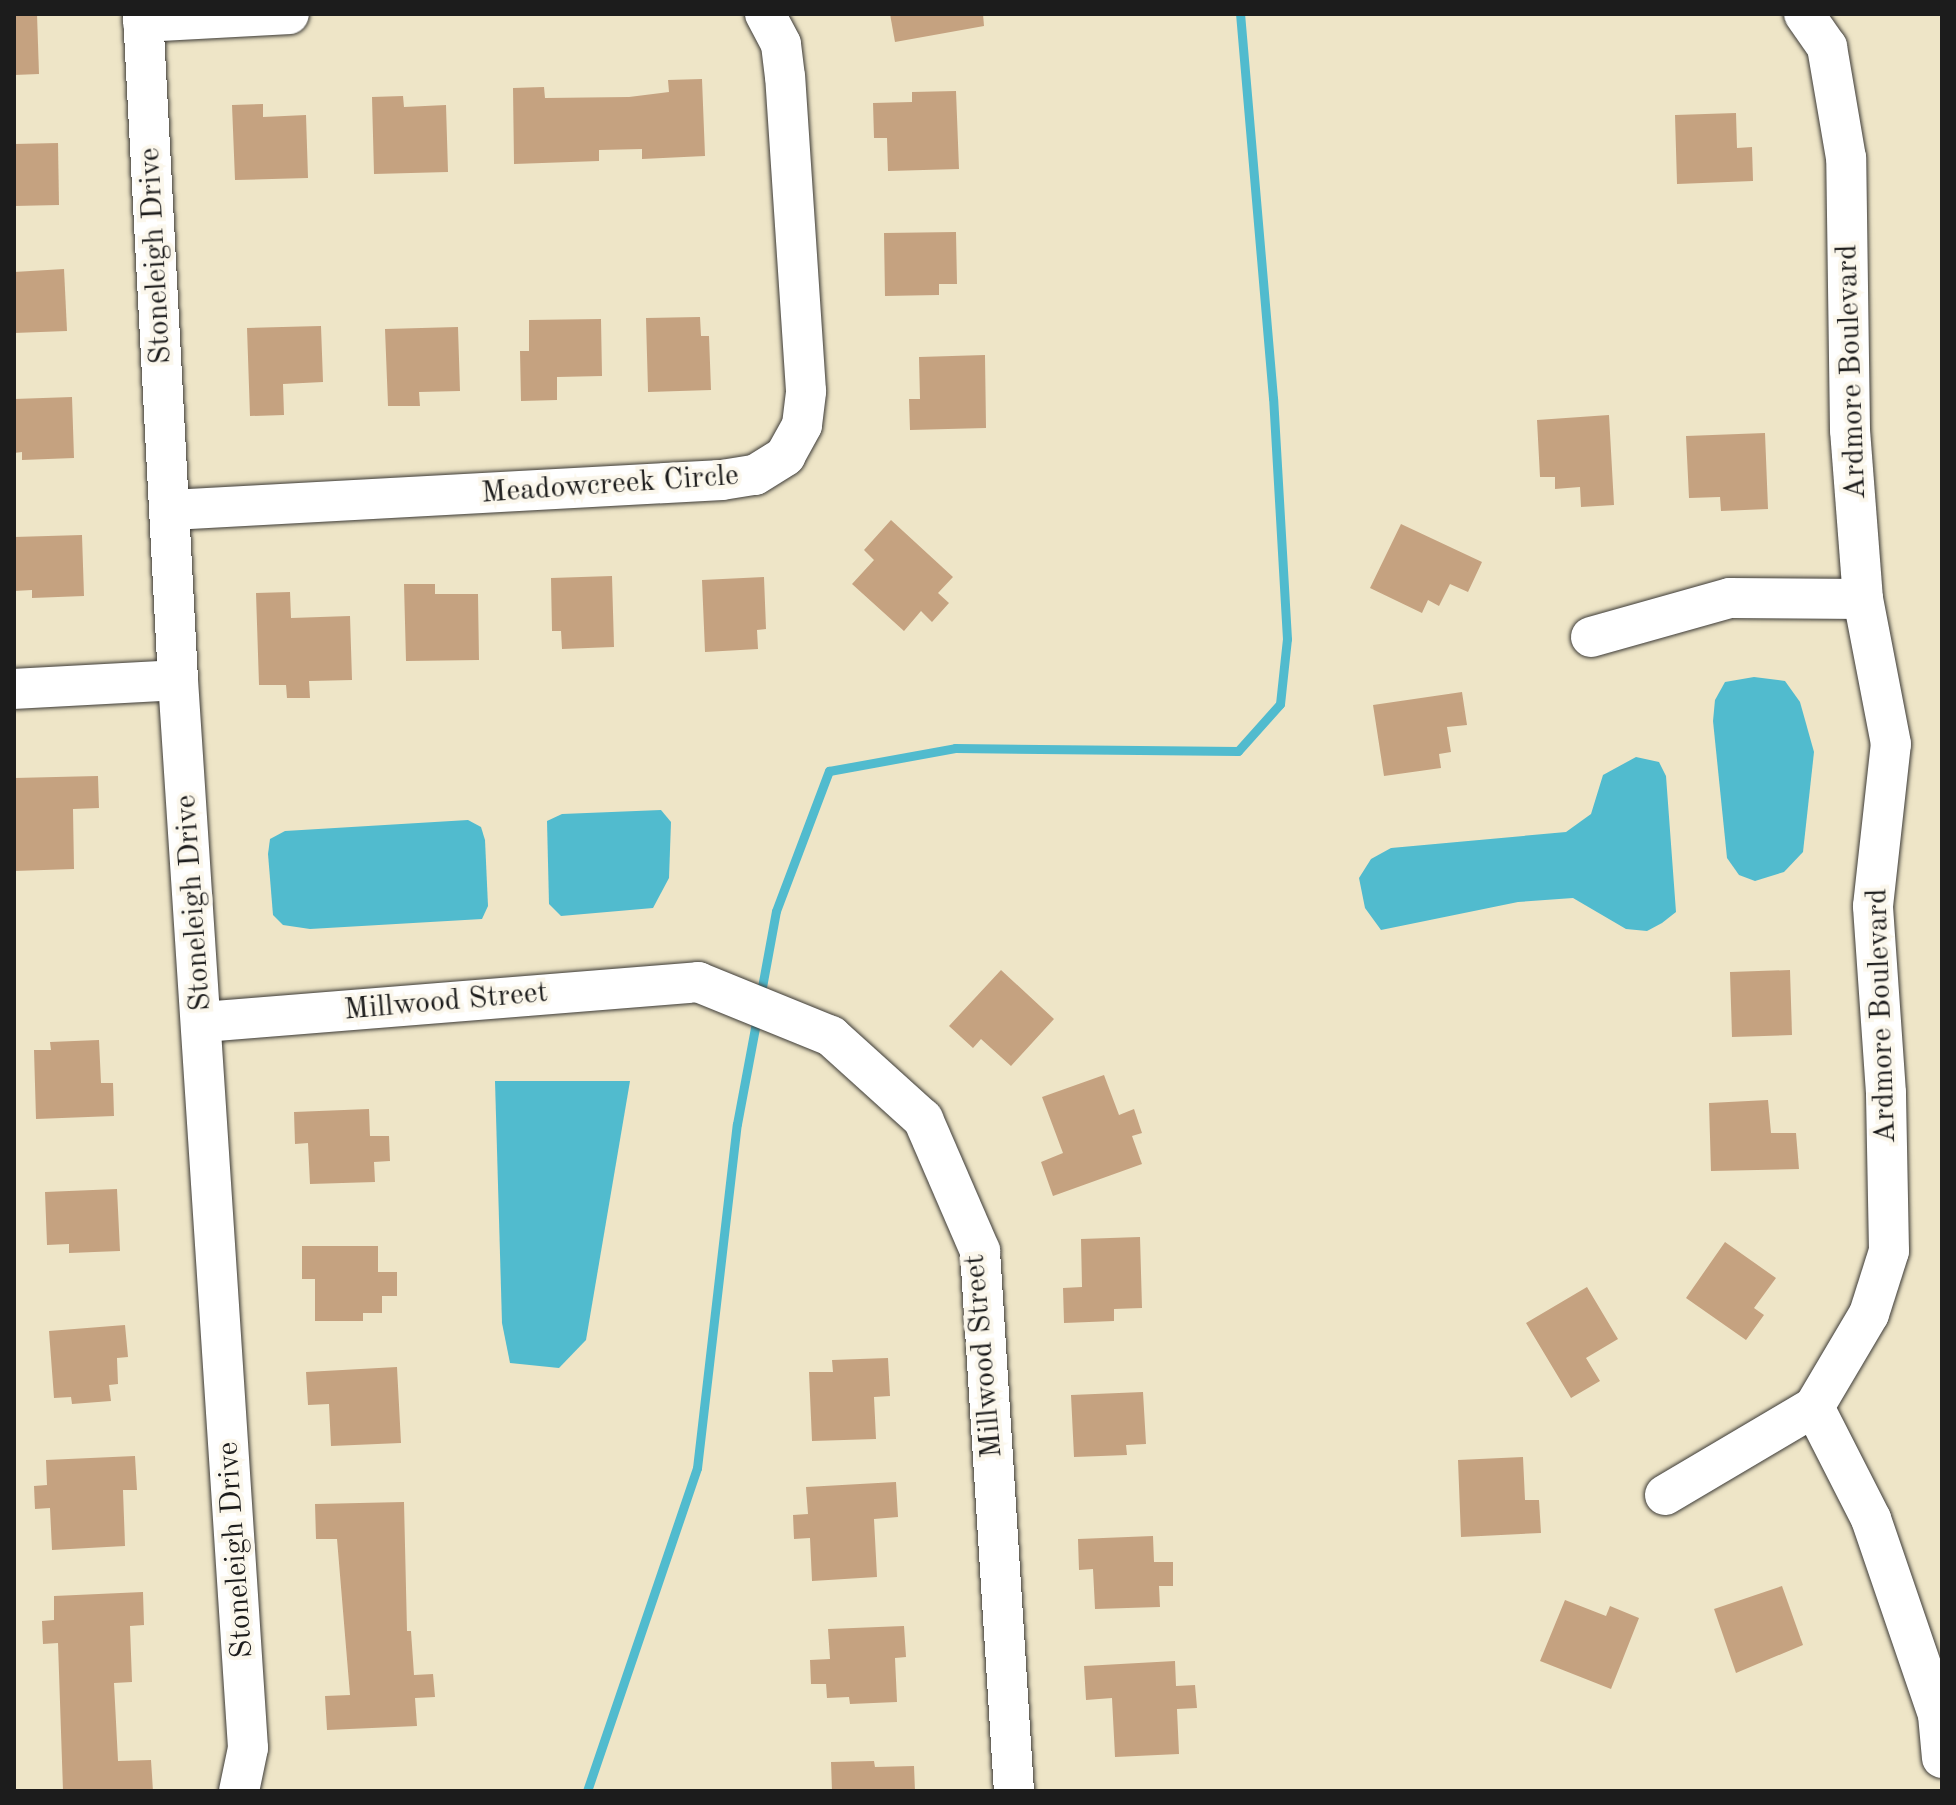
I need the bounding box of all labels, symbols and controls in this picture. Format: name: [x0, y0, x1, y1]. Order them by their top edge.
street label: Stoneleigh Drive: [132, 147, 180, 365]
street label: Ardmore Boulevard: [1830, 244, 1874, 500]
street label: Meadowcreek Circle: [480, 458, 740, 512]
street label: Stoneleigh Drive: [168, 794, 220, 1012]
street label: Ardmore Boulevard: [1860, 888, 1904, 1144]
street label: Millwood Street: [343, 975, 549, 1029]
street label: Millwood Street: [957, 1253, 1011, 1459]
street label: Stoneleigh Drive: [210, 1441, 262, 1659]

